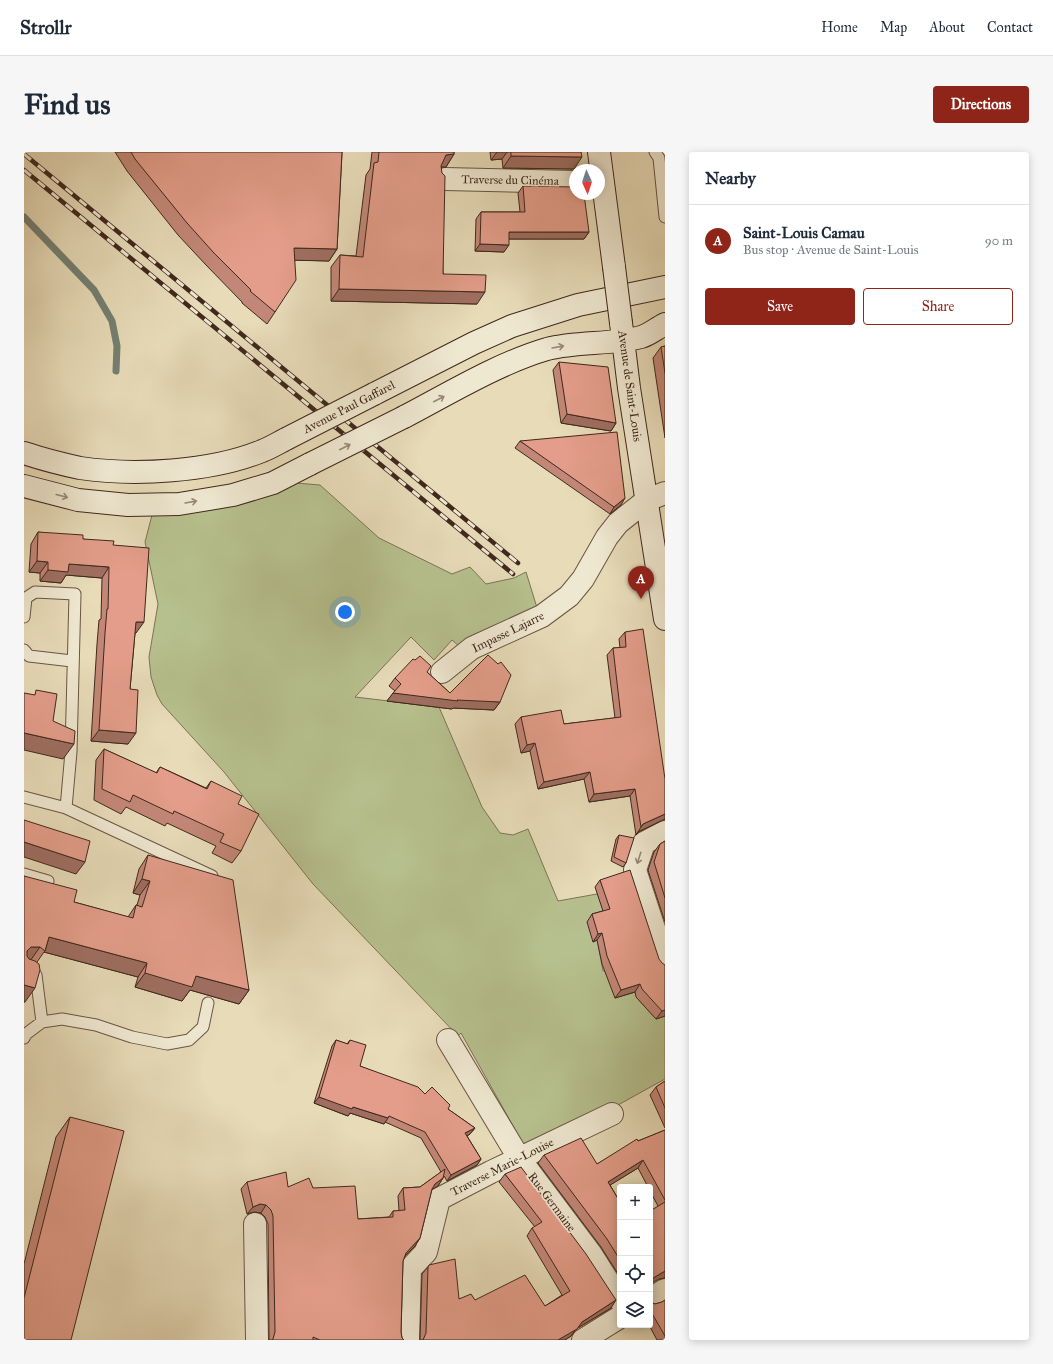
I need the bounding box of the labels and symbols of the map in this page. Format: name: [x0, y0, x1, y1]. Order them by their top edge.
north arrow: [569, 164, 605, 200]
street label: Traverse du Cinéma: [461, 172, 560, 188]
street label: Avenue de Saint-Louis: [615, 328, 645, 443]
one-way arrow: [551, 343, 564, 351]
street label: Avenue Paul Gaffarel: [300, 377, 398, 437]
one-way arrow: [432, 394, 444, 402]
one-way arrow: [338, 442, 350, 450]
one-way arrow: [55, 492, 68, 500]
one-way arrow: [184, 498, 197, 506]
pin: A: [628, 566, 654, 599]
your location: [335, 602, 355, 622]
street label: Impasse Lajarre: [470, 609, 546, 655]
one-way arrow: [635, 851, 643, 863]
street label: Traverse Marie-Louise: [448, 1135, 556, 1199]
street label: Rue Germaine: [525, 1170, 579, 1234]

